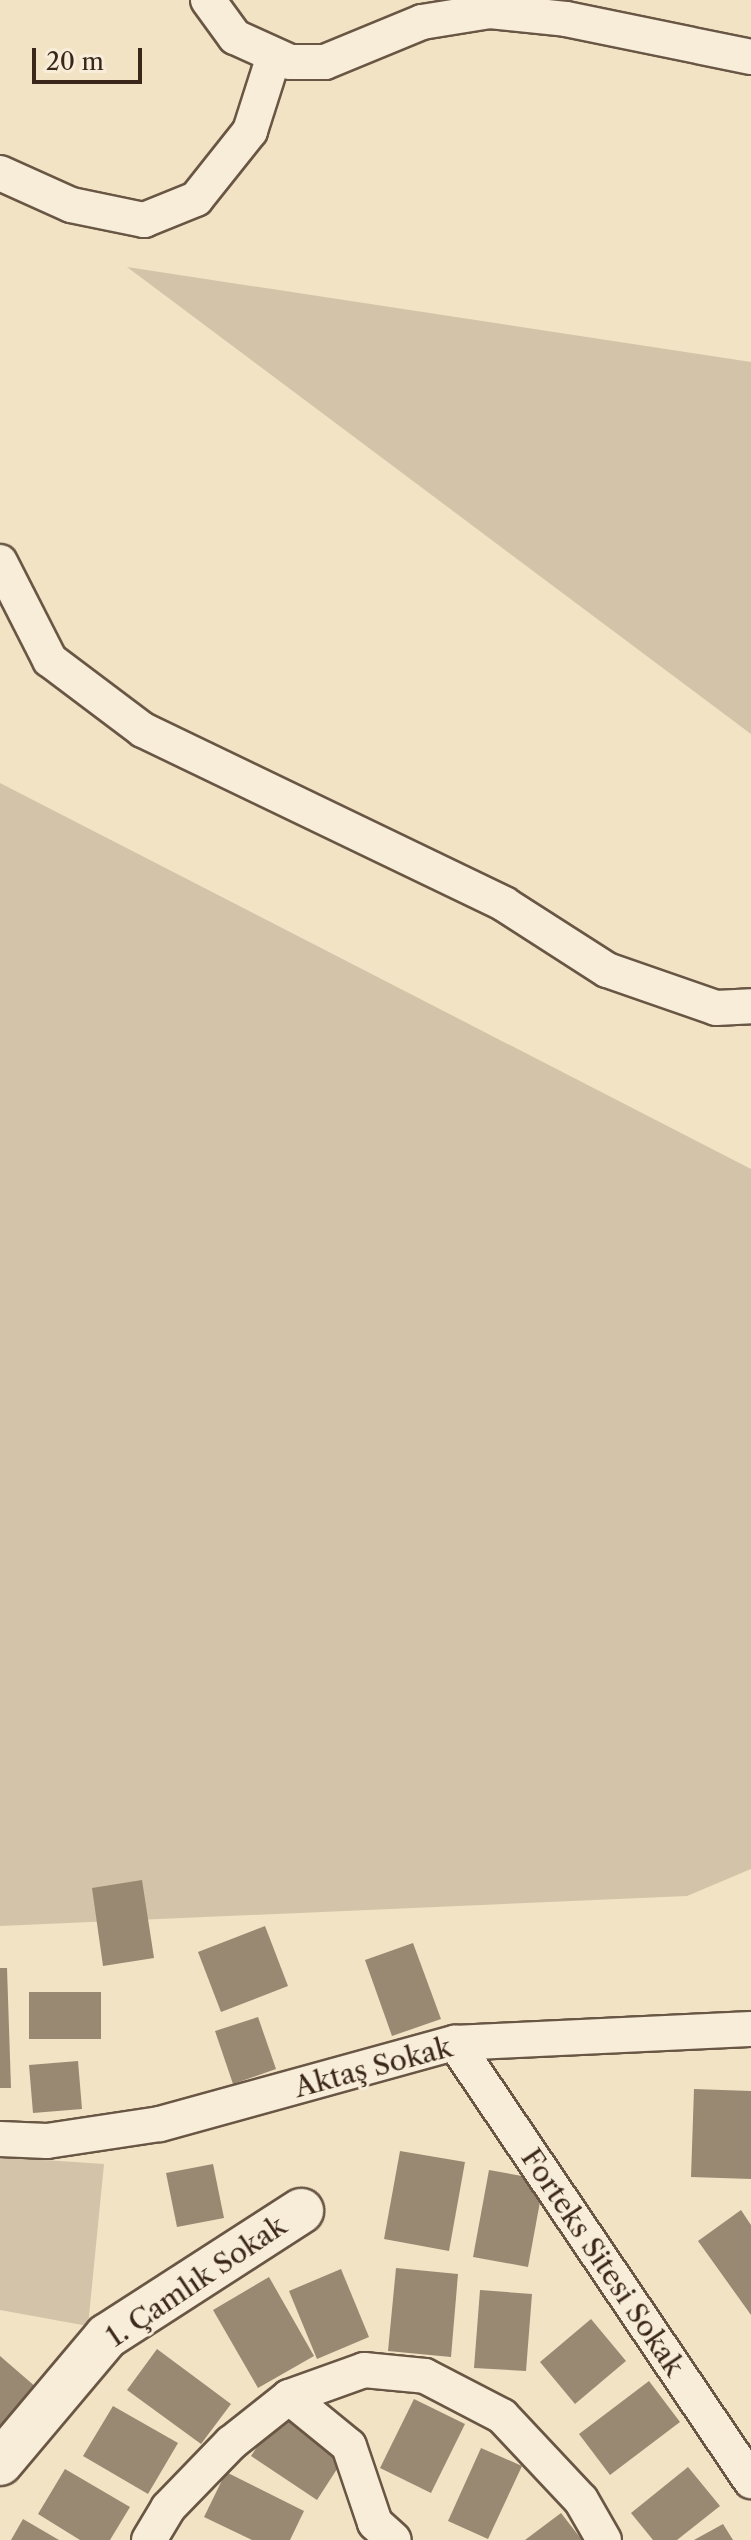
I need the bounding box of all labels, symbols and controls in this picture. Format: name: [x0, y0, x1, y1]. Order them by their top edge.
scale bar: [36, 32, 146, 82]
text: 20 m: [46, 47, 104, 76]
street label: Aktaş Sokak: [291, 2030, 455, 2104]
street label: Forteks Sitesi Sokak: [514, 2142, 692, 2382]
street label: 1. Çamlık Sokak: [100, 2208, 292, 2354]

